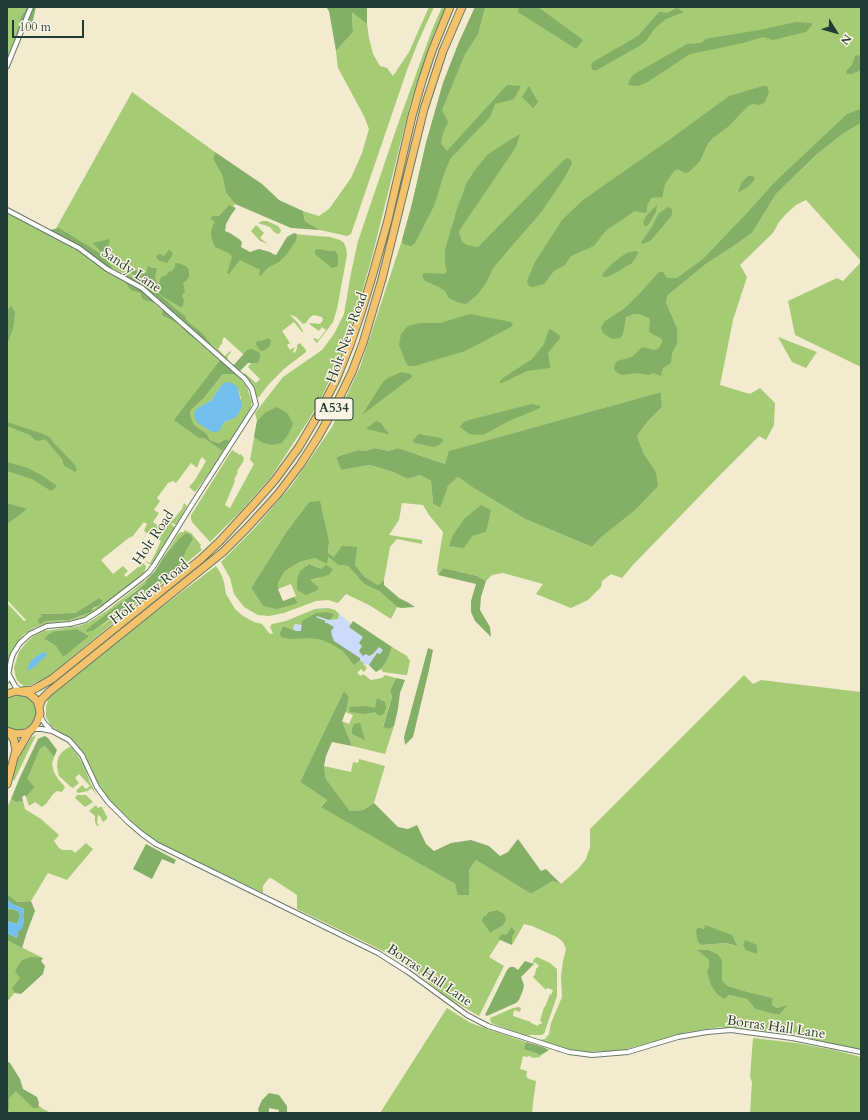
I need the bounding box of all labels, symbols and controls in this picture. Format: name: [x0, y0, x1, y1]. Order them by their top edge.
scale bar: [14, 12, 86, 38]
north arrow: [816, 12, 856, 52]
text: 100 m: [19, 19, 51, 35]
text: N: [837, 31, 855, 48]
street label: Sandy Lane: [98, 245, 164, 297]
street label: Holt New Road: [324, 290, 372, 386]
road number: A534: [315, 398, 353, 420]
street label: Holt Road: [130, 508, 178, 568]
street label: Holt New Road: [107, 557, 193, 629]
street label: Borras Hall Lane: [383, 941, 475, 1011]
street label: Borras Hall Lane: [726, 1013, 826, 1043]

